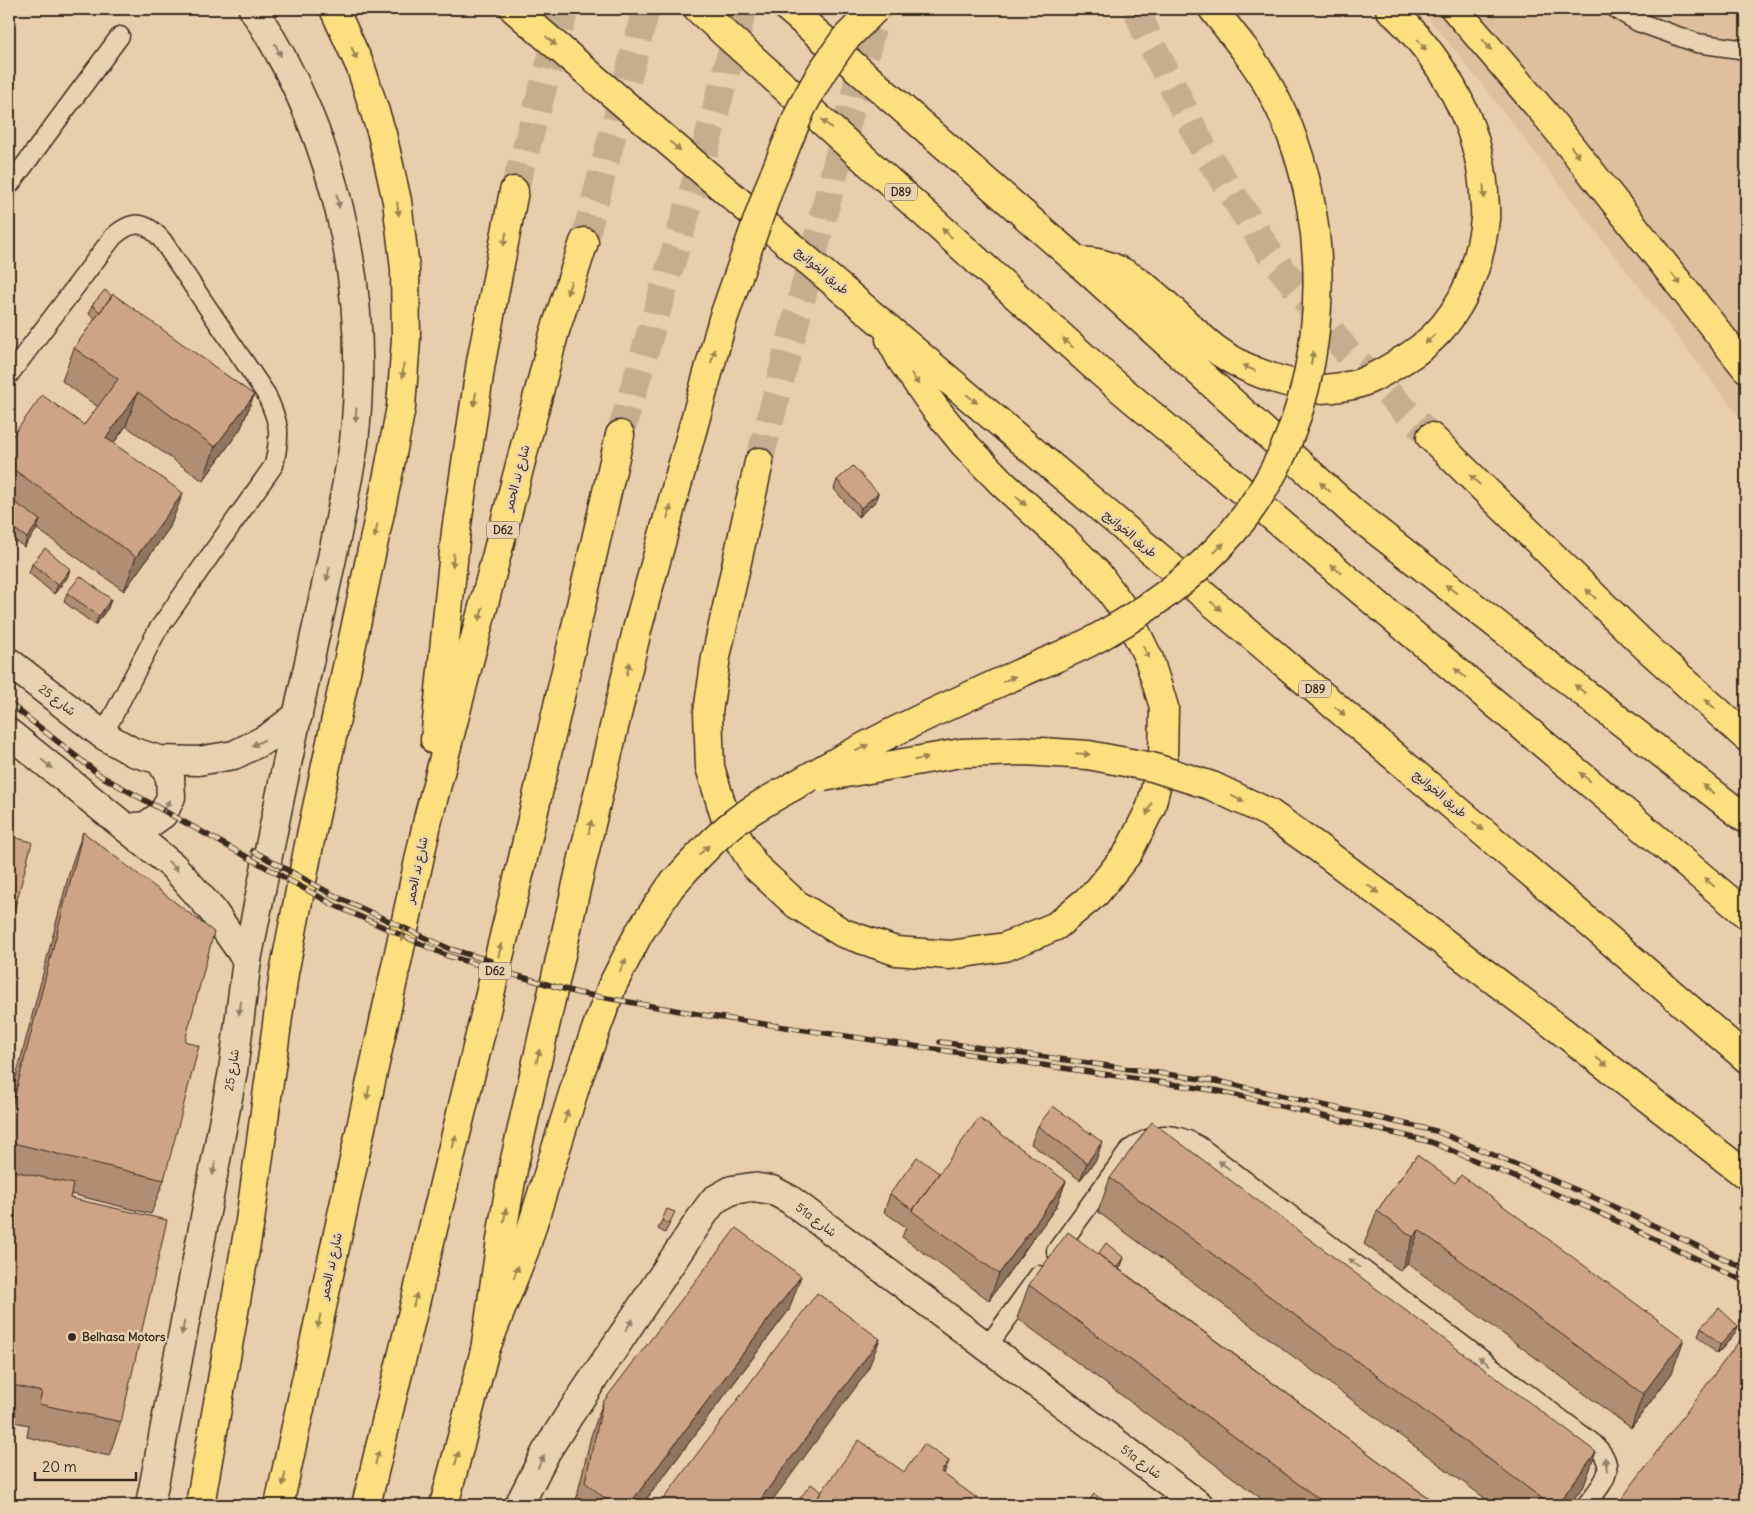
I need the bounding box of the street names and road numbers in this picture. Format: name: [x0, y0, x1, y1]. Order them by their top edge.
road number: D89: [885, 183, 917, 200]
street label: طريق الخوانيج: [791, 244, 852, 299]
street label: شارع ند الحمر: [500, 443, 534, 514]
street label: طريق الخوانيج: [1099, 507, 1160, 562]
road number: D62: [487, 522, 519, 538]
street label: شارع 25: [35, 681, 79, 720]
road number: D89: [1299, 681, 1331, 698]
street label: طريق الخوانيج: [1409, 767, 1470, 822]
street label: شارع ند الحمر: [402, 835, 433, 906]
road number: D62: [479, 962, 511, 979]
street label: شارع 25: [221, 1048, 244, 1092]
street label: 51a شارع: [792, 1199, 840, 1241]
street label: شارع ند الحمر: [316, 1231, 347, 1302]
street label: 51a شارع: [1117, 1441, 1165, 1483]

